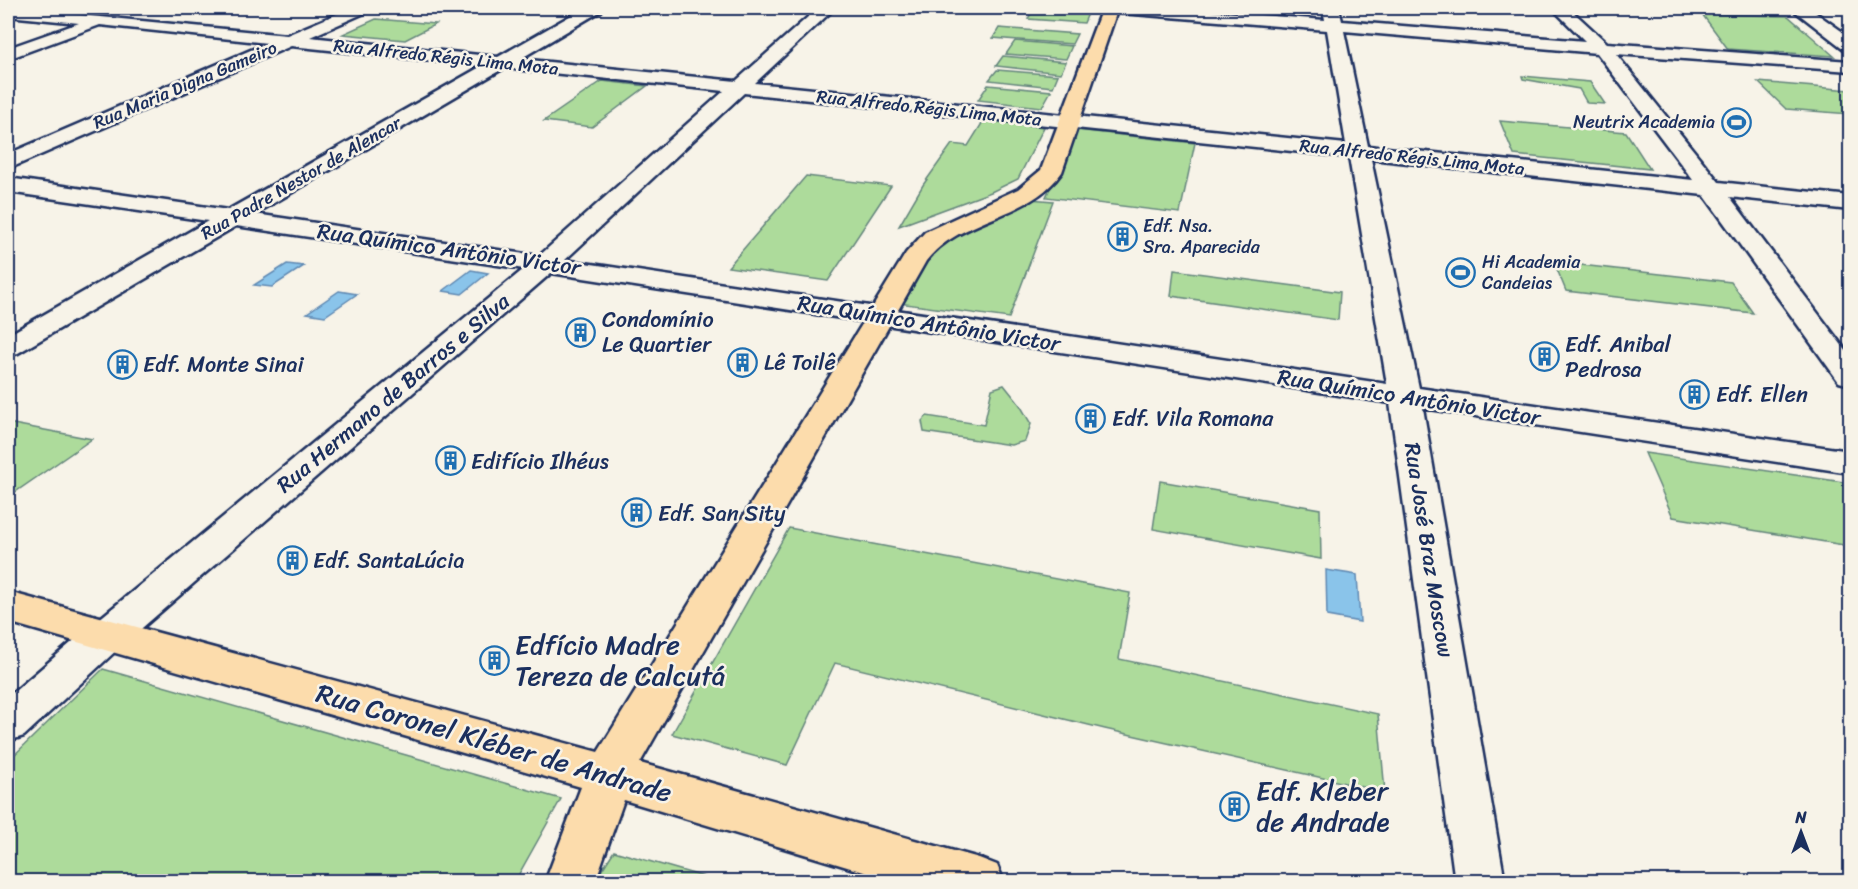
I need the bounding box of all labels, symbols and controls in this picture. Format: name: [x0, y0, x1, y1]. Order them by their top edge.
street label: Rua Alfredo Régis Lima Mota: [332, 29, 560, 85]
street label: Rua Maria Digna Gameiro: [88, 32, 282, 138]
street label: Rua Alfredo Régis Lima Mota: [815, 80, 1043, 136]
street label: Rua Padre Nestor de Alencar: [194, 106, 409, 249]
place label: Neutrix Academia: [1573, 106, 1715, 138]
sports icon: Neutrix Academia: [1720, 106, 1752, 138]
street label: Rua Alfredo Régis Lima Mota: [1298, 129, 1526, 185]
place label: Edf. Nsa. Sra. Aparecida: [1143, 210, 1261, 263]
street label: Rua Químico Antônio Victor: [315, 211, 585, 287]
building icon: Edf. Nsa. Sra. Aparecida: [1106, 220, 1138, 252]
place label: Hi Academia Candeias: [1482, 246, 1581, 299]
sports icon: Hi Academia Candeias: [1445, 256, 1477, 288]
street label: Rua Hermano de Barros e Silva: [267, 282, 519, 503]
street label: Rua Químico Antônio Victor: [795, 283, 1065, 363]
place label: Condomínio Le Quartier: [602, 300, 714, 364]
building icon: Condomínio Le Quartier: [565, 316, 597, 348]
place label: Edf. Anibal Pedrosa: [1565, 325, 1671, 389]
building icon: Edf. Anibal Pedrosa: [1528, 341, 1560, 373]
place label: Lê Toilê: [764, 343, 836, 382]
place label: Edf. Monte Sinai: [143, 345, 304, 384]
building icon: Lê Toilê: [727, 346, 759, 378]
building icon: Edf. Monte Sinai: [106, 348, 138, 380]
street label: Rua Químico Antônio Victor: [1275, 357, 1545, 437]
place label: Edf. Ellen: [1716, 375, 1808, 414]
building icon: Edf. Ellen: [1679, 378, 1711, 410]
place label: Edf. Vila Romana: [1112, 399, 1274, 438]
building icon: Edf. Vila Romana: [1075, 402, 1107, 434]
street label: Rua José Braz Moscow: [1393, 440, 1465, 660]
place label: Edifício Ilhéus: [471, 442, 609, 481]
building icon: Edifício Ilhéus: [434, 445, 466, 477]
place label: Edf. San Sity: [658, 494, 786, 533]
building icon: Edf. San Sity: [621, 497, 653, 529]
place label: Edf. SantaLúcia: [313, 541, 464, 580]
building icon: Edf. SantaLúcia: [276, 544, 308, 576]
place label: Edfício Madre Tereza de Calcutá: [515, 621, 725, 700]
building icon: Edfício Madre Tereza de Calcutá: [478, 645, 510, 677]
street label: Rua Coronel Kléber de Andrade: [310, 669, 678, 817]
place label: Edf. Kleber de Andrade: [1256, 767, 1390, 846]
building icon: Edf. Kleber de Andrade: [1219, 791, 1251, 823]
north arrow: [1771, 802, 1831, 862]
text: N: [1794, 803, 1807, 832]

